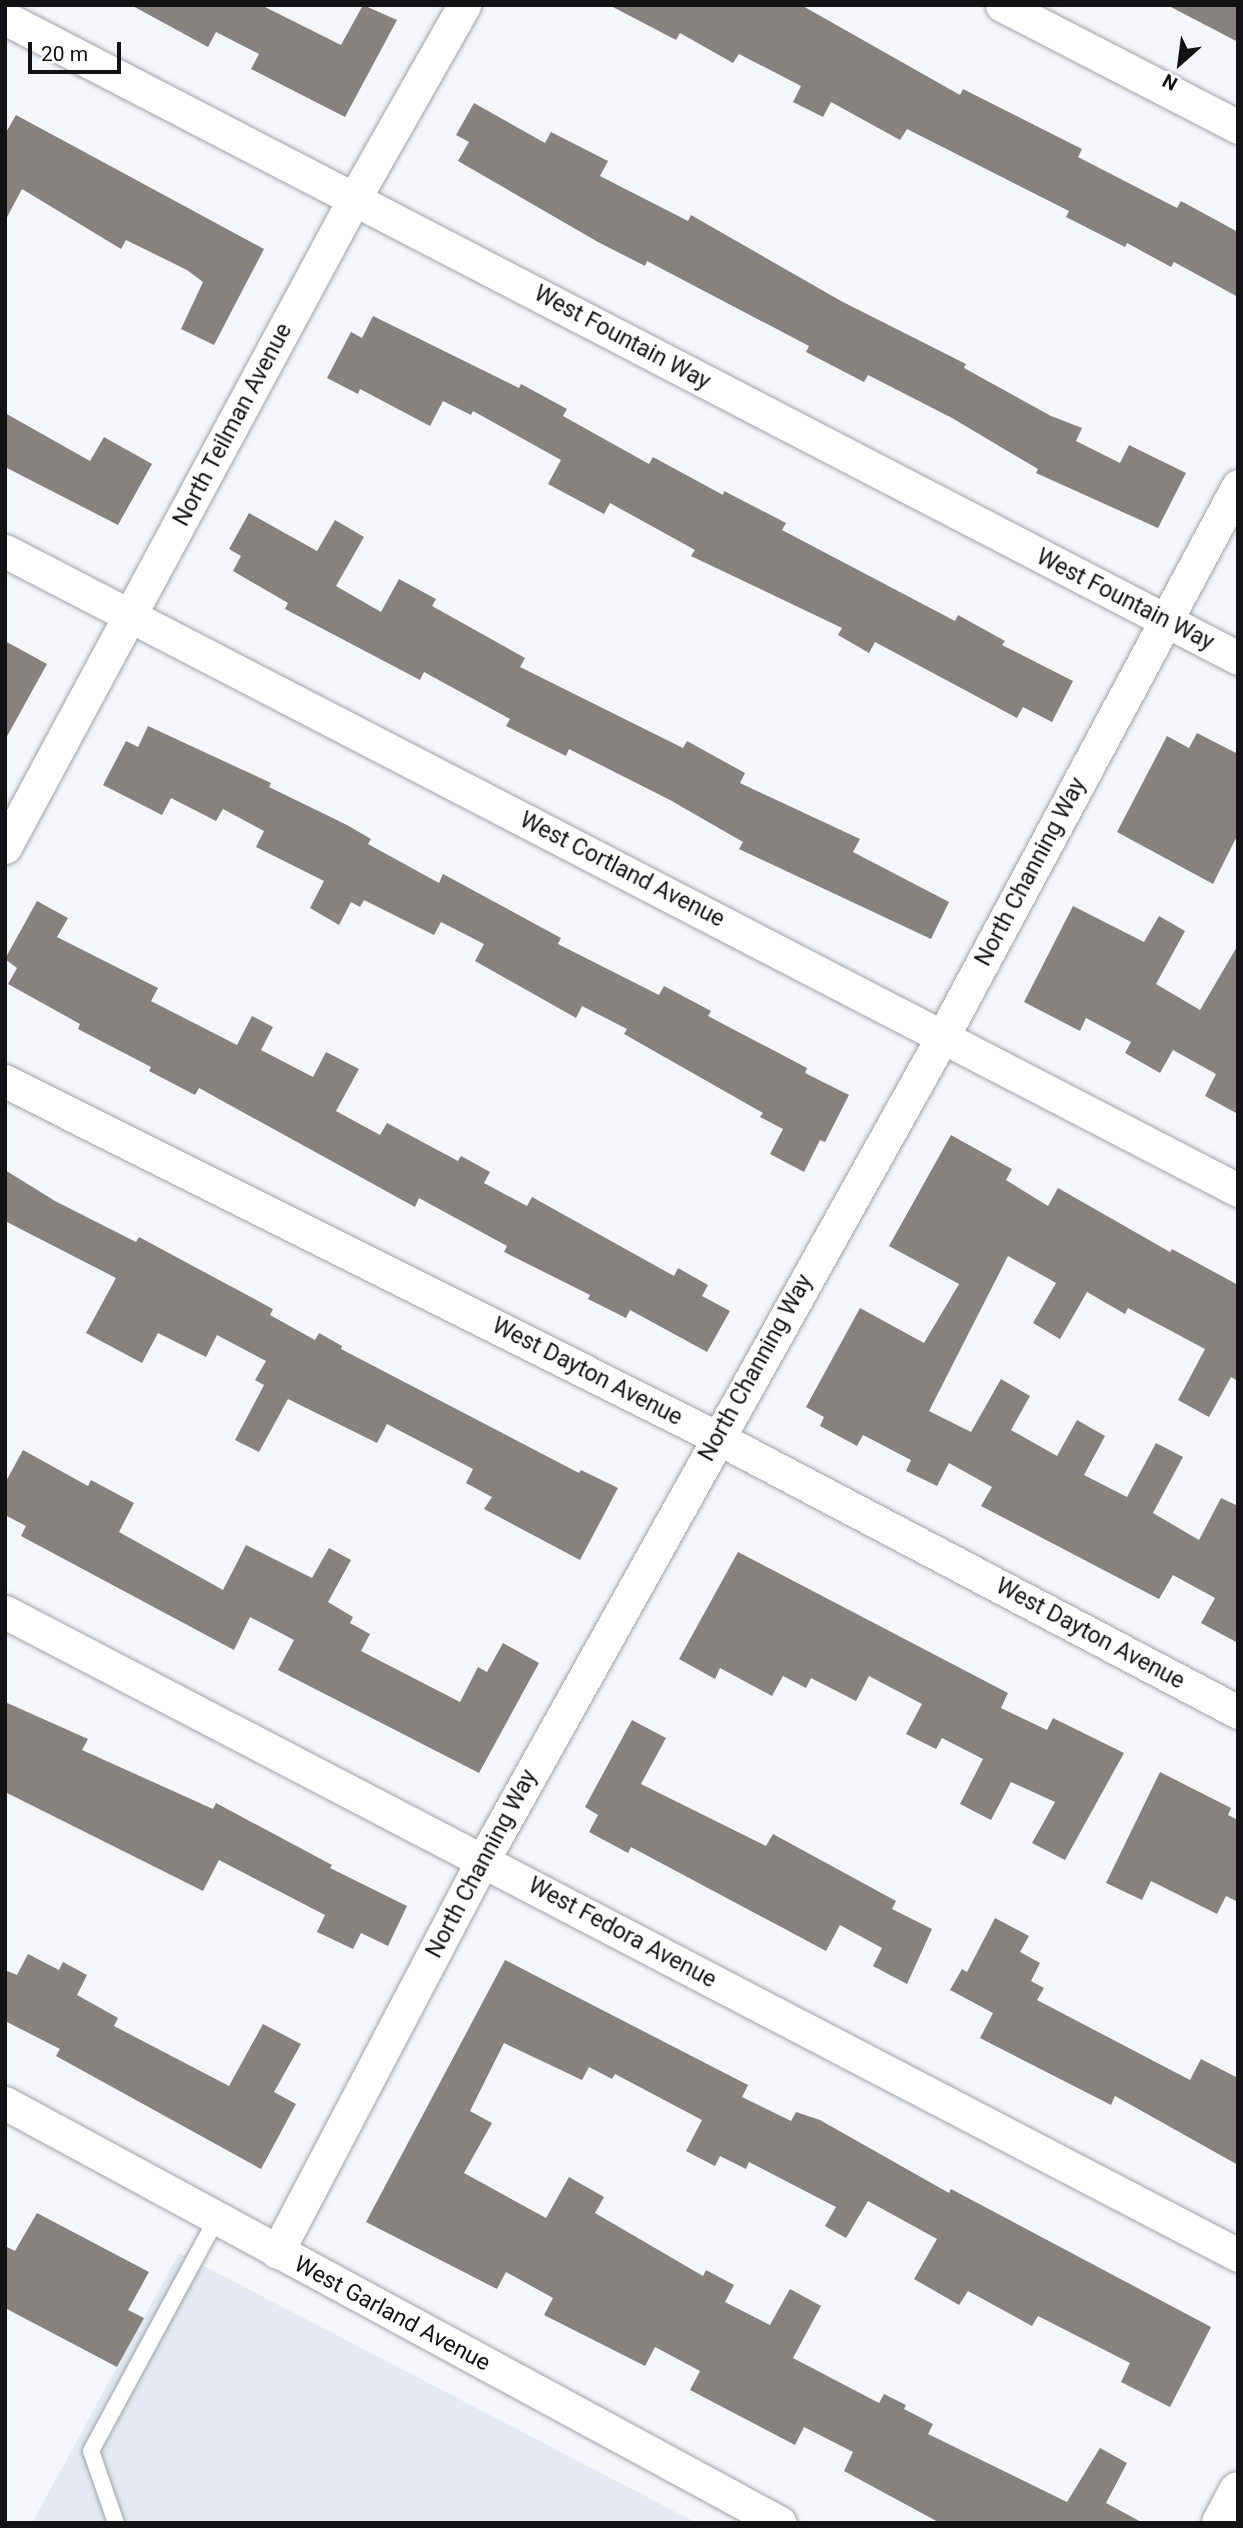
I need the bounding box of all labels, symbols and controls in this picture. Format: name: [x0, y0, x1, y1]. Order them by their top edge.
scale bar: [32, 28, 124, 72]
north arrow: [1145, 28, 1215, 98]
text: 20 m: [41, 42, 88, 66]
text: N: [1159, 69, 1181, 95]
street label: West Fountain Way: [529, 280, 715, 396]
street label: North Teilman Avenue: [168, 319, 298, 531]
street label: West Fountain Way: [1032, 543, 1218, 657]
street label: North Channing Way: [970, 773, 1092, 971]
street label: West Cortland Avenue: [515, 806, 729, 934]
street label: North Channing Way: [693, 1270, 819, 1466]
street label: West Dayton Avenue: [487, 1312, 687, 1432]
street label: West Dayton Avenue: [991, 1573, 1189, 1695]
street label: North Channing Way: [421, 1765, 543, 1963]
street label: West Fedora Avenue: [523, 1872, 721, 1994]
street label: West Garland Avenue: [289, 2251, 495, 2377]

